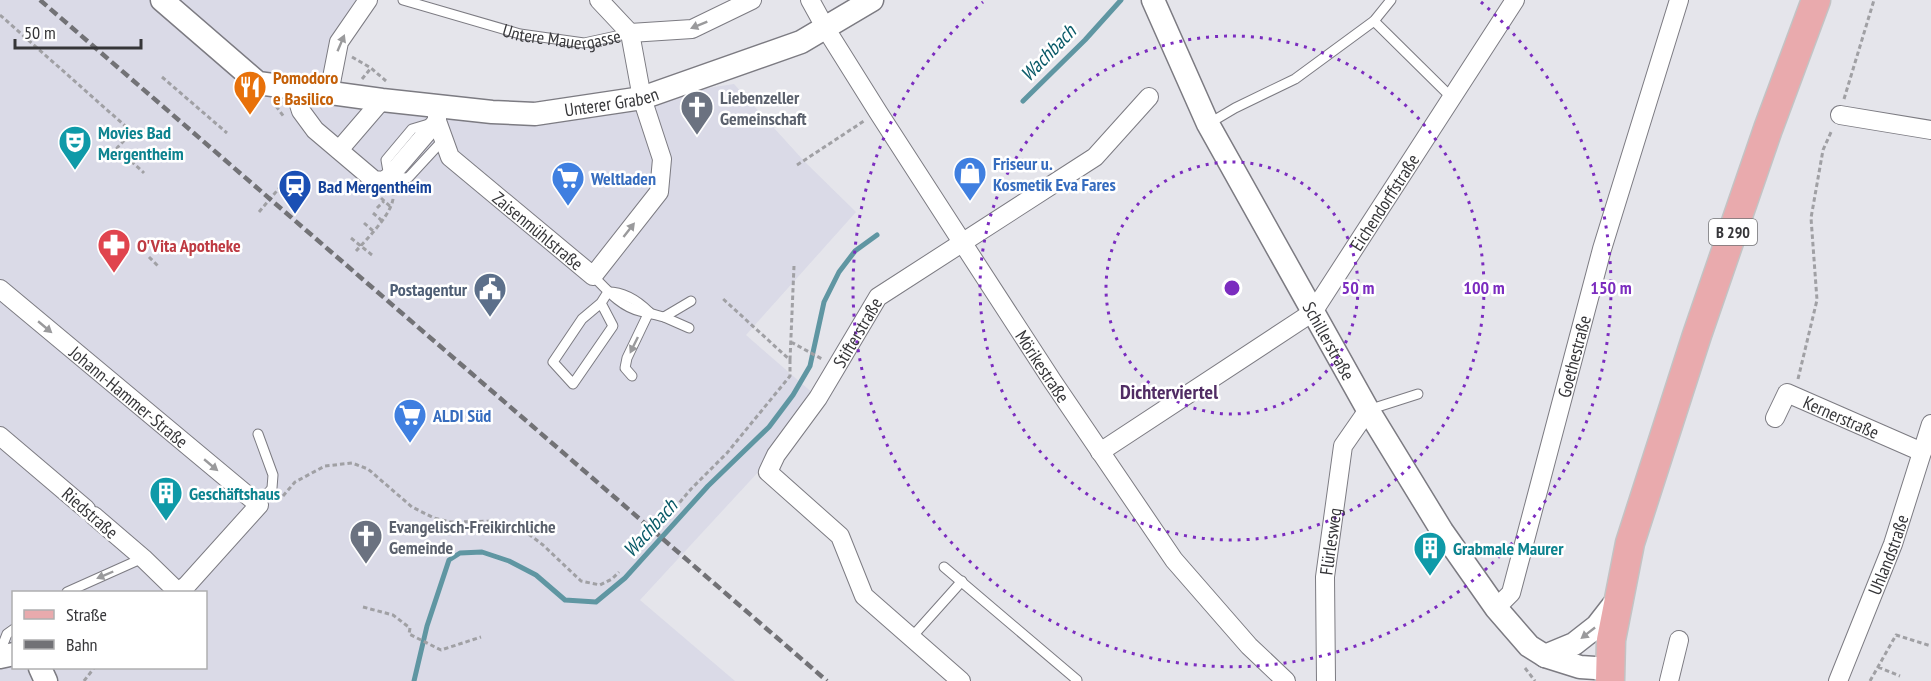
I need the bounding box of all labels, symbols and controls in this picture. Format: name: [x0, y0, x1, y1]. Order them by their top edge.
scale bar: [15, 12, 141, 50]
street label: Untere Mauergasse: [500, 18, 623, 55]
water label: Wachbach: [1015, 18, 1082, 87]
text: 50 m: [24, 21, 56, 44]
one-way arrow: [690, 21, 708, 30]
one-way arrow: [336, 34, 346, 52]
place label: Pomodoro e Basilico: [273, 66, 338, 110]
restaurant icon: Pomodoro e Basilico: [232, 69, 268, 116]
street label: Unterer Graben: [563, 82, 661, 121]
place label: Liebenzeller Gemeinschaft: [720, 86, 807, 130]
church icon: Liebenzeller Gemeinschaft: [679, 89, 715, 136]
place label: Movies Bad Mergentheim: [98, 121, 184, 165]
theatre icon: Movies Bad Mergentheim: [57, 124, 93, 171]
street label: Eichendorffstraße: [1345, 149, 1424, 255]
place label: Friseur u. Kosmetik Eva Fares: [993, 152, 1116, 196]
shop icon: Friseur u. Kosmetik Eva Fares: [952, 155, 988, 202]
supermarket icon: Weltladen: [550, 160, 586, 207]
place label: Weltladen: [590, 167, 656, 190]
station icon: Bad Mergentheim: [277, 168, 313, 215]
place label: Bad Mergentheim: [318, 175, 432, 198]
street label: Zaisenmühlstraße: [488, 186, 588, 275]
road number: B 290: [1709, 219, 1757, 245]
one-way arrow: [622, 222, 635, 238]
pharmacy icon: O'Vita Apotheke: [96, 227, 132, 274]
place label: O'Vita Apotheke: [137, 234, 241, 257]
public building icon: Postagentur: [472, 271, 508, 318]
text: 50 m: [1342, 276, 1374, 299]
text: 100 m: [1463, 276, 1505, 299]
text: 150 m: [1590, 276, 1632, 299]
place label: Postagentur: [390, 278, 468, 301]
centre of rings: [1222, 278, 1242, 298]
street label: Stifterstraße: [827, 293, 887, 371]
street label: Schillerstraße: [1298, 298, 1360, 384]
street label: Goethestraße: [1552, 313, 1595, 400]
one-way arrow: [37, 320, 53, 333]
street label: Mörikestraße: [1011, 326, 1075, 407]
one-way arrow: [629, 336, 638, 353]
street label: Johann-Hammer-Straße: [64, 340, 193, 453]
district label: Dichterviertel: [1120, 379, 1218, 405]
street label: Kernerstraße: [1800, 390, 1883, 443]
supermarket icon: ALDI Süd: [392, 397, 428, 444]
place label: ALDI Süd: [432, 404, 491, 427]
one-way arrow: [203, 458, 219, 471]
building icon: Geschäftshaus: [148, 475, 184, 522]
street label: Riedstraße: [57, 482, 123, 544]
place label: Geschäftshaus: [189, 482, 280, 505]
water label: Wachbach: [617, 493, 684, 562]
street label: Flürlesweg: [1314, 506, 1346, 576]
street label: Uhlandstraße: [1862, 512, 1913, 598]
place label: Evangelisch-Freikirchliche Gemeinde: [389, 515, 556, 559]
church icon: Evangelisch-Freikirchliche Gemeinde: [348, 518, 384, 565]
building icon: Grabmale Maurer: [1412, 530, 1448, 577]
place label: Grabmale Maurer: [1453, 537, 1564, 560]
one-way arrow: [96, 570, 113, 579]
legend: [12, 591, 207, 669]
text: Straße: [66, 603, 107, 626]
one-way arrow: [1580, 627, 1596, 640]
text: Bahn: [66, 633, 98, 656]

